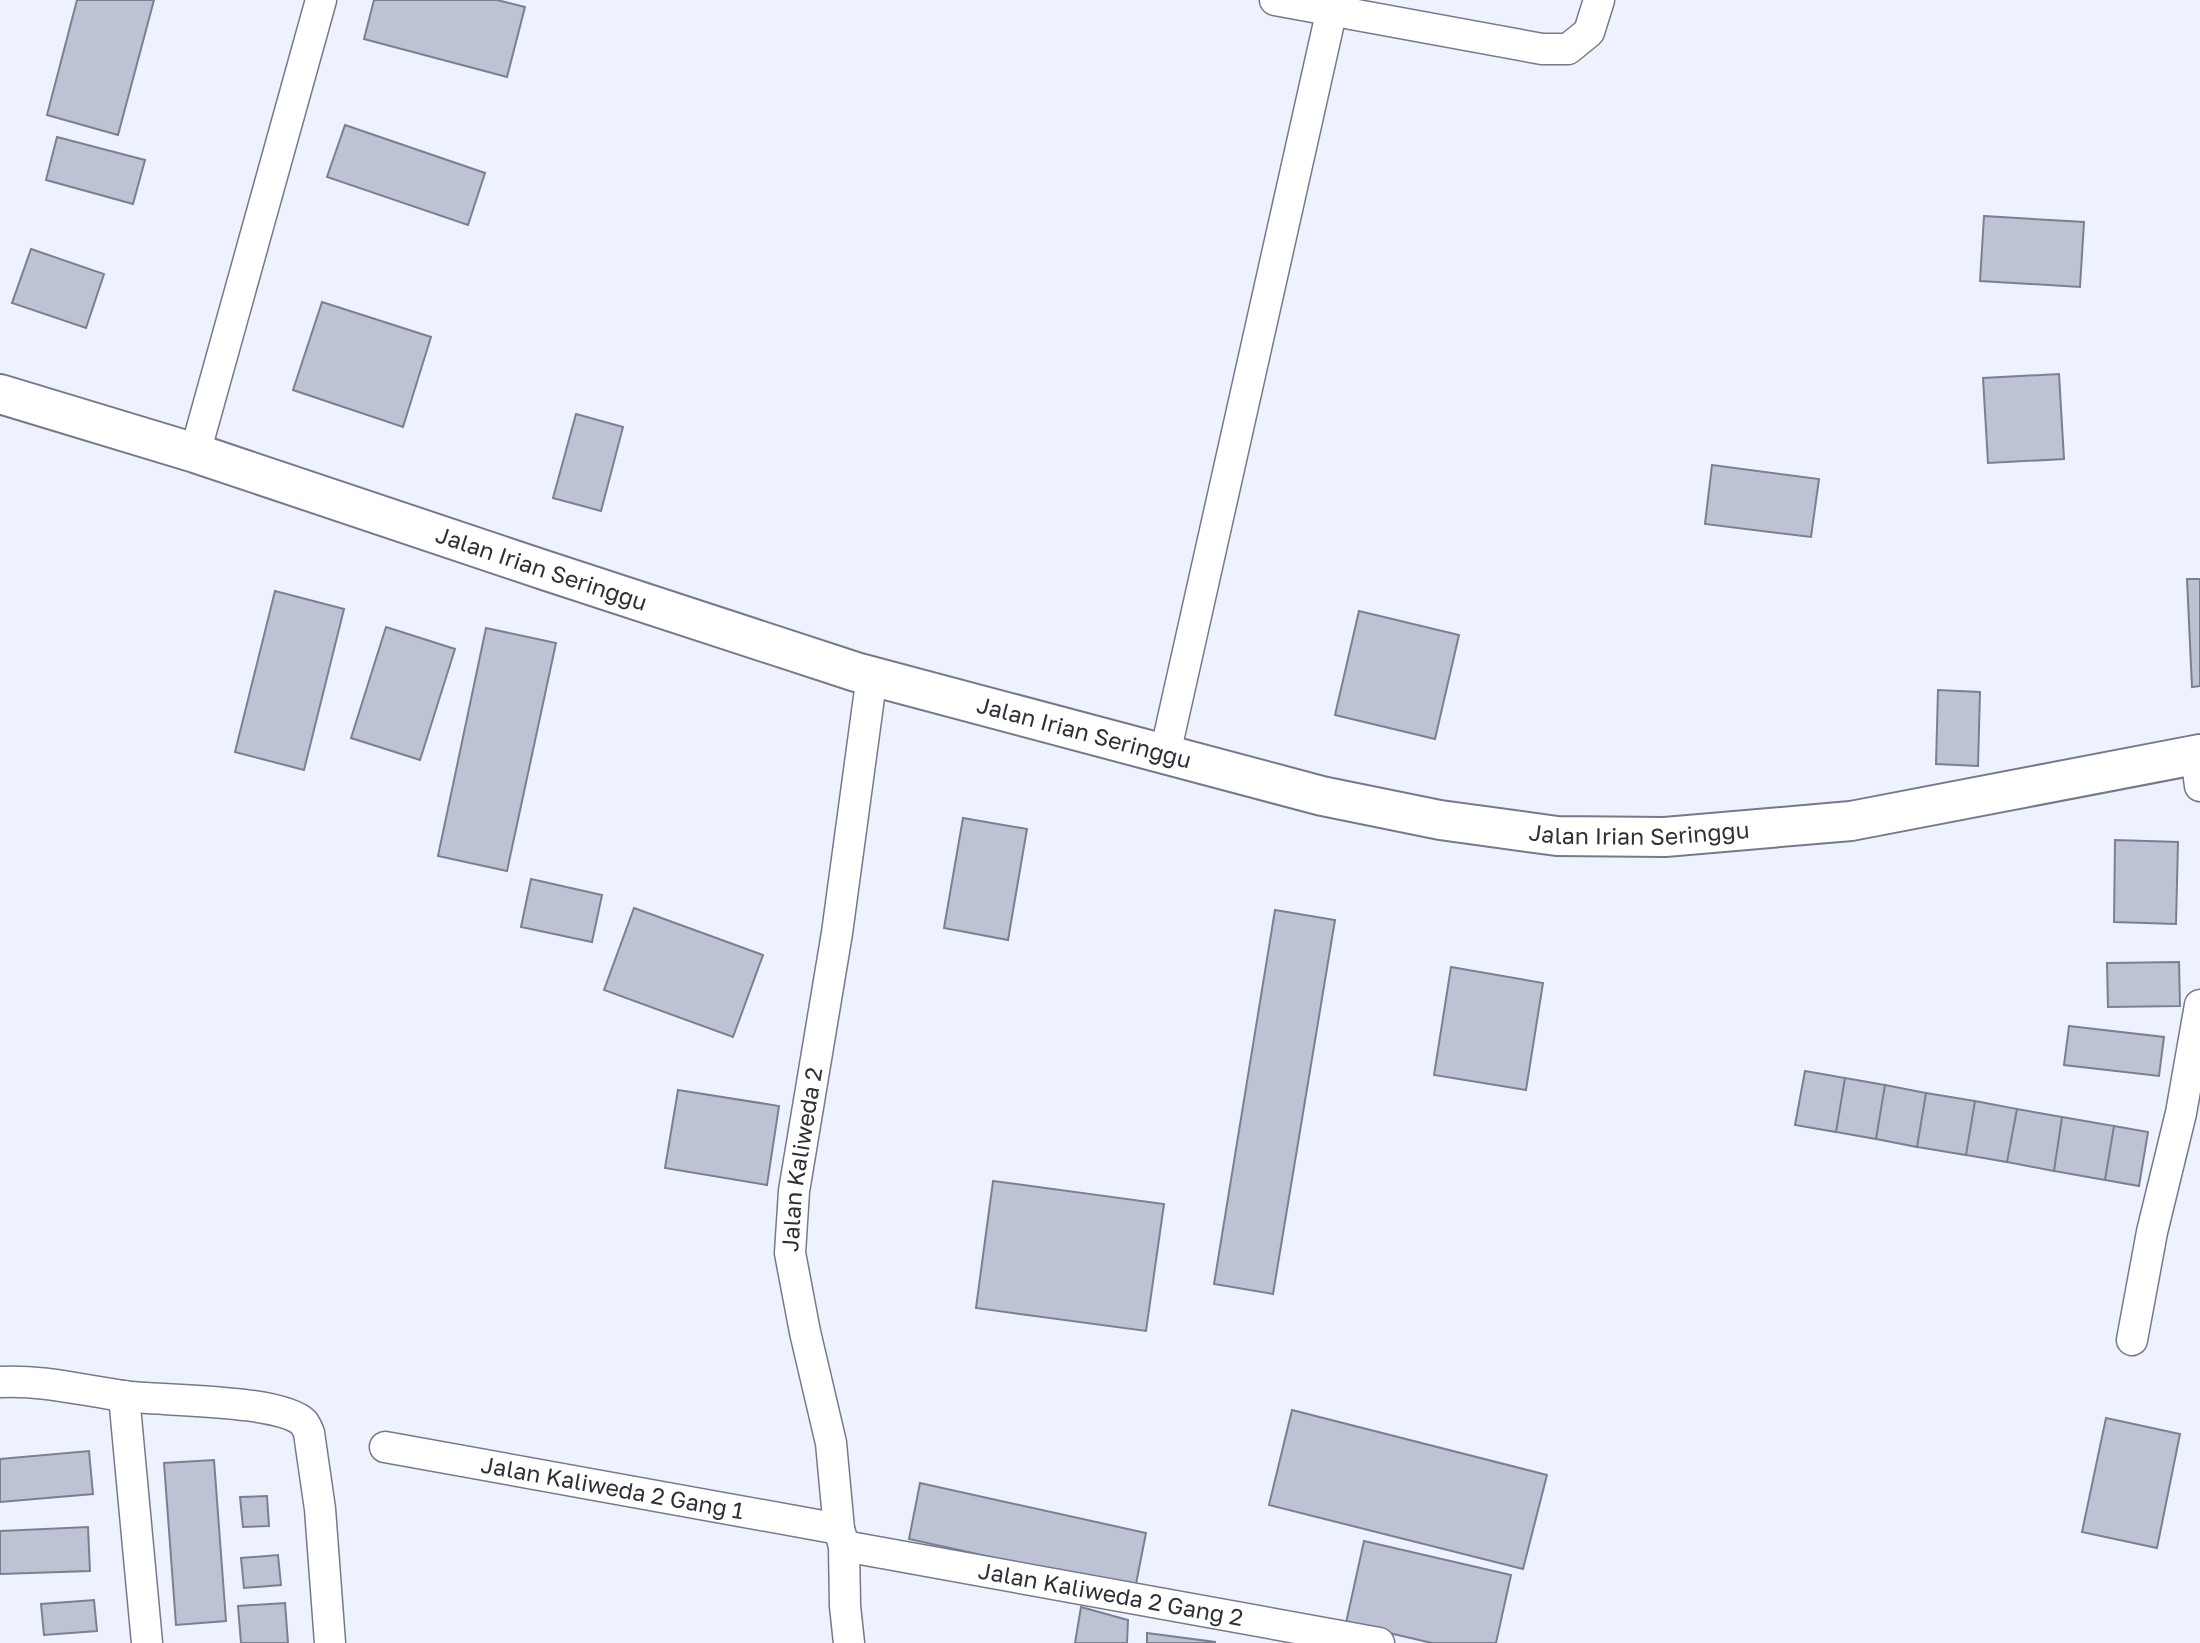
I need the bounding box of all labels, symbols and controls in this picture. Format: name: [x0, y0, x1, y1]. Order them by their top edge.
street label: Jalan Irian Seringgu: [432, 520, 651, 616]
street label: Jalan Irian Seringgu: [974, 690, 1195, 774]
street label: Jalan Irian Seringgu: [1527, 815, 1750, 850]
street label: Jalan Kaliweda 2: [775, 1065, 827, 1253]
street label: Jalan Kaliweda 2 Gang 1: [479, 1450, 746, 1525]
street label: Jalan Kaliweda 2 Gang 2: [976, 1556, 1245, 1631]

